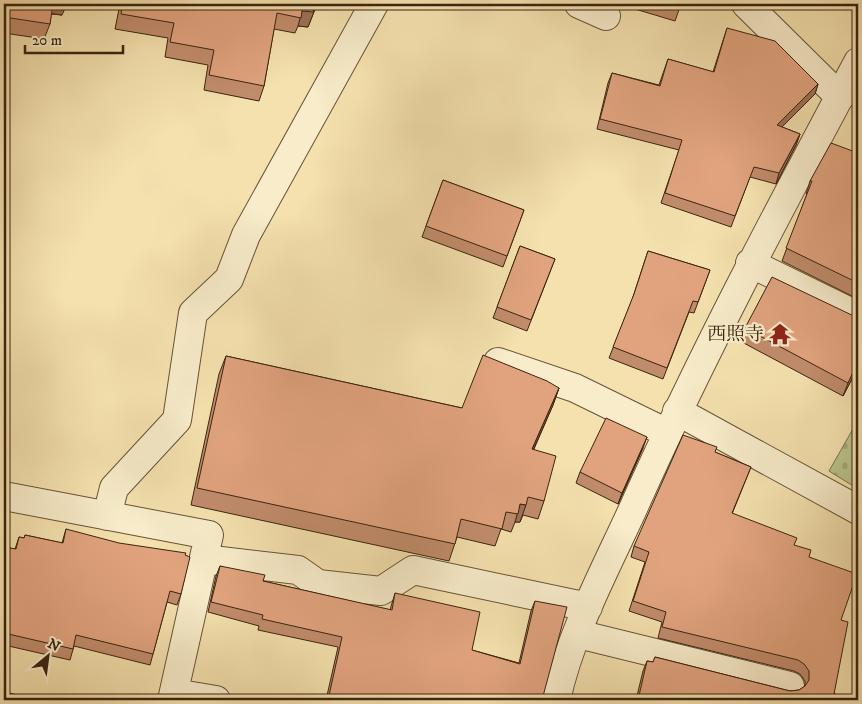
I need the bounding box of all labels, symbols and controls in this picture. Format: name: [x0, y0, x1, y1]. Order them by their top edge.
scale bar: [25, 22, 122, 54]
text: 20 m: [32, 31, 62, 50]
temple icon: 西照寺: [767, 321, 793, 347]
place label: 西照寺: [707, 323, 764, 346]
north arrow: [22, 632, 72, 682]
text: N: [44, 635, 64, 656]

